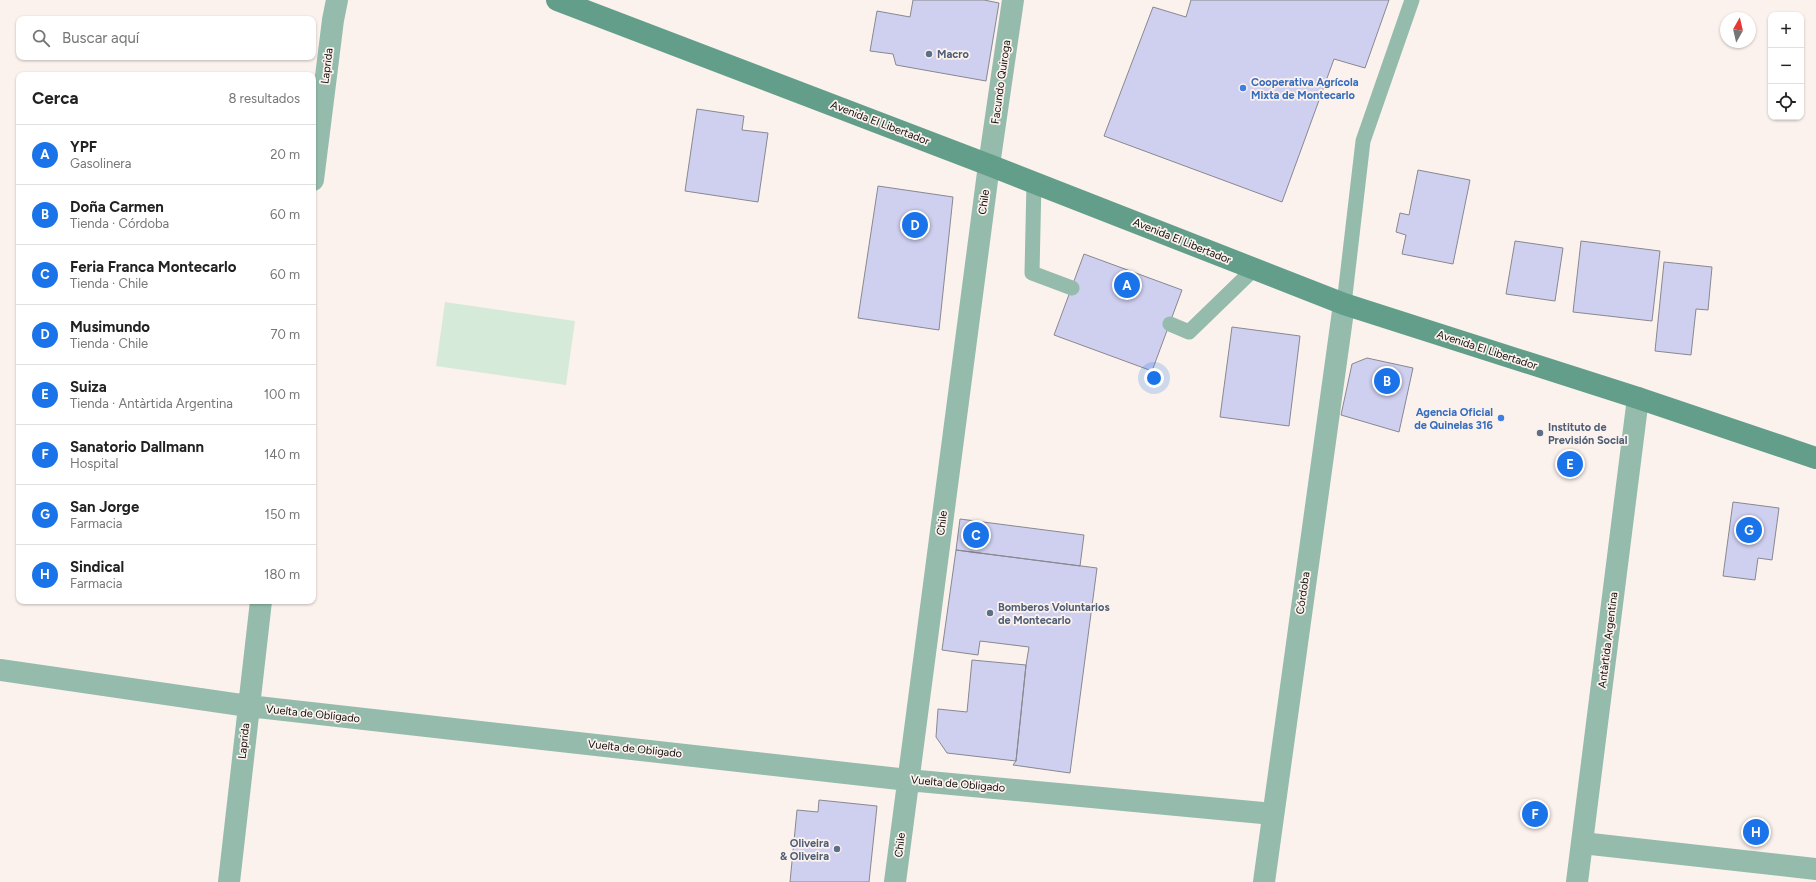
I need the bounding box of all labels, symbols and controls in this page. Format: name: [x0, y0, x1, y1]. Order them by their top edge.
north arrow: [1720, 12, 1756, 48]
map controls: [1768, 12, 1804, 120]
button: +: [1768, 12, 1804, 48]
search box: [16, 16, 316, 60]
icon: search: [30, 27, 52, 49]
text: Buscar aquí: [62, 29, 139, 47]
street label: Facundo Quiroga: [989, 39, 1013, 125]
street label: Laprida: [318, 47, 336, 85]
place label: Macro: [937, 48, 969, 61]
button: −: [1768, 48, 1804, 84]
marker: Macro: [924, 49, 934, 59]
place label: Cooperativa Agrícola Mixta de Montecarlo: [1251, 76, 1359, 102]
marker: Cooperativa Agrícola Mixta de Montecarlo: [1238, 83, 1248, 93]
button: locate: [1768, 84, 1804, 120]
text: Cerca: [32, 88, 79, 108]
text: 8 resultados: [228, 91, 300, 106]
street label: Avenida El Libertador: [829, 98, 931, 148]
text: YPF: [70, 138, 97, 156]
text: A: [40, 147, 50, 162]
text: 20 m: [270, 147, 300, 162]
text: Gasolinera: [70, 156, 131, 171]
street label: Chile: [976, 189, 992, 215]
text: Doña Carmen: [70, 198, 164, 216]
text: B: [41, 207, 49, 222]
text: 60 m: [270, 207, 300, 222]
pin: D: [902, 210, 928, 240]
street label: Avenida El Libertador: [1131, 215, 1233, 267]
text: Tienda · Córdoba: [70, 216, 169, 231]
text: Feria Franca Montecarlo: [70, 258, 236, 276]
text: C: [40, 267, 50, 282]
text: 60 m: [270, 267, 300, 282]
pin: A: [1114, 270, 1140, 300]
text: Tienda · Chile: [70, 276, 148, 291]
text: Musimundo: [70, 318, 150, 336]
text: D: [40, 327, 50, 342]
text: 70 m: [270, 327, 300, 342]
street label: Avenida El Libertador: [1435, 328, 1539, 372]
text: Tienda · Chile: [70, 336, 148, 351]
pin: B: [1374, 366, 1400, 396]
your location: [1144, 368, 1164, 388]
text: Suiza: [70, 378, 107, 396]
text: E: [41, 387, 49, 402]
text: 100 m: [264, 387, 300, 402]
text: Tienda · Antàrtida Argentina: [70, 396, 233, 411]
place label: Agencia Oficial de Quinelas 316: [1414, 406, 1494, 432]
marker: Agencia Oficial de Quinelas 316: [1496, 413, 1506, 423]
place label: Instituto de Previsión Social: [1548, 421, 1628, 447]
marker: Instituto de Previsión Social: [1535, 428, 1545, 438]
text: Sanatorio Dallmann: [70, 438, 204, 456]
text: F: [41, 447, 49, 462]
text: 140 m: [264, 447, 300, 462]
pin: E: [1557, 449, 1583, 479]
text: Hospital: [70, 456, 118, 471]
text: San Jorge: [70, 498, 139, 516]
text: G: [40, 507, 50, 522]
text: 150 m: [265, 507, 300, 522]
street label: Chile: [934, 510, 950, 536]
pin: G: [1736, 515, 1762, 545]
text: Farmacia: [70, 516, 122, 531]
pin: C: [963, 520, 989, 550]
text: Sindical: [70, 558, 124, 576]
text: H: [40, 567, 50, 582]
text: 180 m: [264, 567, 300, 582]
street label: Córdoba: [1294, 571, 1312, 615]
text: Farmacia: [70, 576, 122, 591]
street label: Antàrtida Argentina: [1596, 591, 1620, 689]
place label: Bomberos Voluntarios de Montecarlo: [998, 601, 1110, 627]
marker: Bomberos Voluntarios de Montecarlo: [985, 608, 995, 618]
street label: Vuelta de Obligado: [265, 703, 361, 725]
street label: Laprida: [236, 722, 252, 760]
street label: Vuelta de Obligado: [587, 738, 683, 760]
street label: Vuelta de Obligado: [910, 773, 1006, 795]
pin: F: [1522, 799, 1548, 829]
pin: H: [1743, 817, 1769, 847]
street label: Chile: [892, 832, 908, 858]
place label: Oliveira & Oliveira: [780, 837, 829, 863]
marker: Oliveira & Oliveira: [832, 844, 842, 854]

